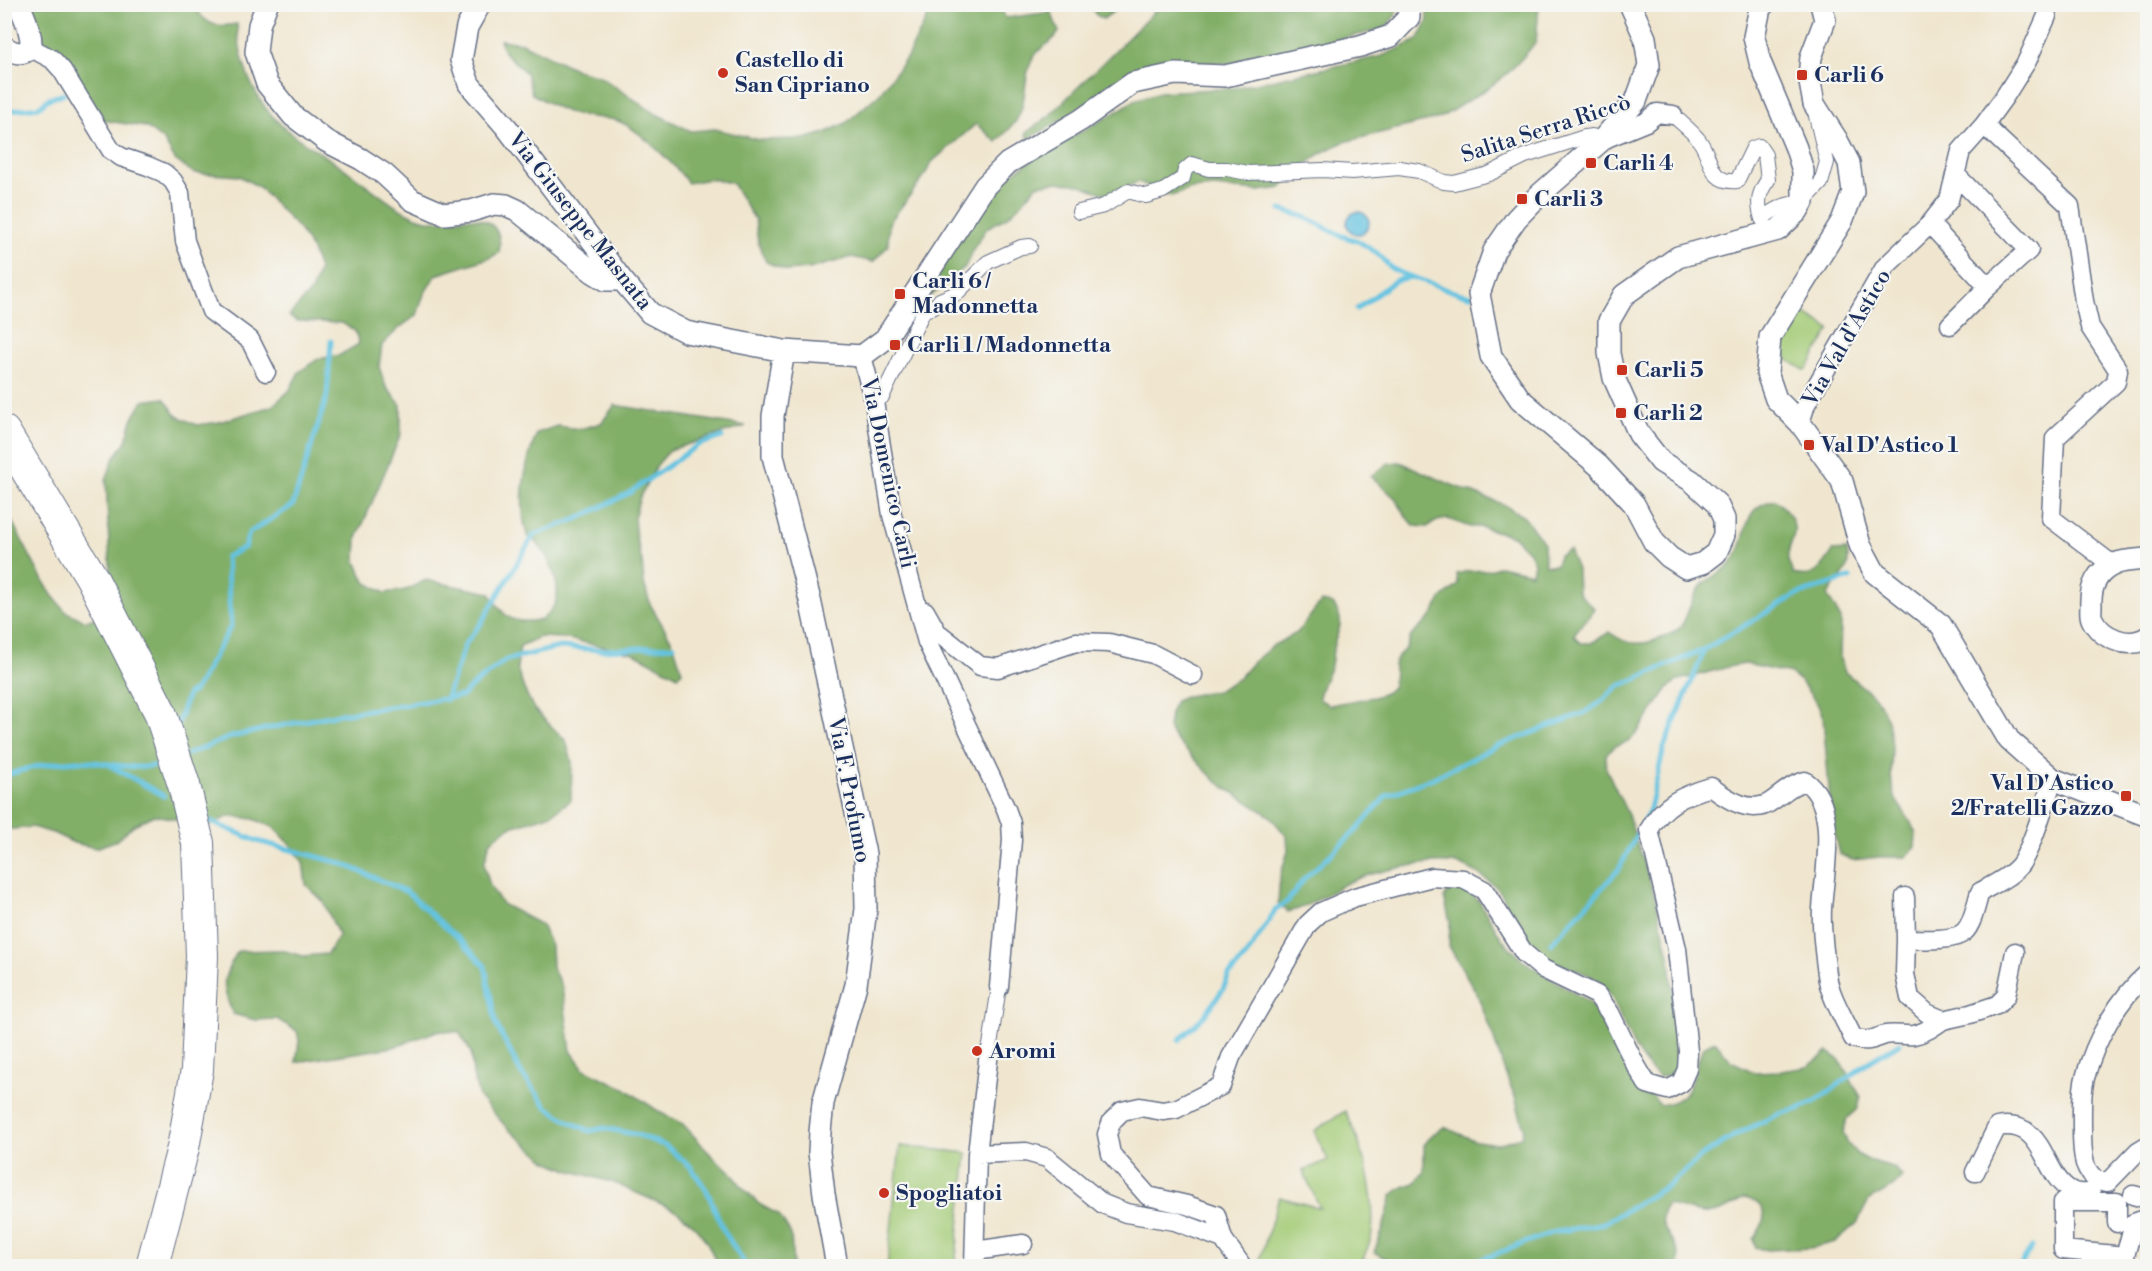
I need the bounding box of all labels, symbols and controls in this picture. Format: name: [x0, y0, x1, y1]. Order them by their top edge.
place label: Castello di San Cipriano: [735, 47, 870, 99]
place label: Carli 6: [1814, 62, 1884, 89]
marker: Castello di San Cipriano: [716, 66, 730, 80]
marker: Carli 6: [1795, 68, 1809, 82]
street label: Salita Serra Riccò: [1458, 89, 1634, 169]
street label: Via Giuseppe Masnata: [501, 126, 659, 316]
place label: Carli 4: [1603, 150, 1674, 177]
marker: Carli 4: [1584, 156, 1598, 170]
place label: Carli 3: [1534, 186, 1603, 213]
marker: Carli 3: [1515, 192, 1529, 206]
street label: Via Val d'Astico: [1796, 264, 1897, 412]
place label: Carli 6 / Madonnetta: [912, 268, 1039, 320]
marker: Carli 6 / Madonnetta: [893, 287, 907, 301]
place label: Carli 1 / Madonnetta: [907, 332, 1112, 359]
marker: Carli 1 / Madonnetta: [888, 338, 902, 352]
place label: Carli 5: [1634, 357, 1704, 384]
marker: Carli 5: [1615, 363, 1629, 377]
street label: Via Domenico Carli: [854, 374, 921, 571]
place label: Carli 2: [1633, 400, 1703, 427]
marker: Carli 2: [1614, 406, 1628, 420]
place label: Val D'Astico 1: [1820, 432, 1959, 459]
marker: Val D'Astico 1: [1802, 438, 1816, 452]
street label: Via F. Profumo: [821, 714, 876, 865]
place label: Val D'Astico 2/Fratelli Gazzo: [1951, 770, 2114, 822]
marker: Val D'Astico 2/Fratelli Gazzo: [2119, 789, 2133, 803]
place label: Aromi: [988, 1038, 1056, 1065]
marker: Aromi: [970, 1044, 984, 1058]
place label: Spogliatoi: [896, 1180, 1002, 1207]
marker: Spogliatoi: [877, 1186, 891, 1200]

